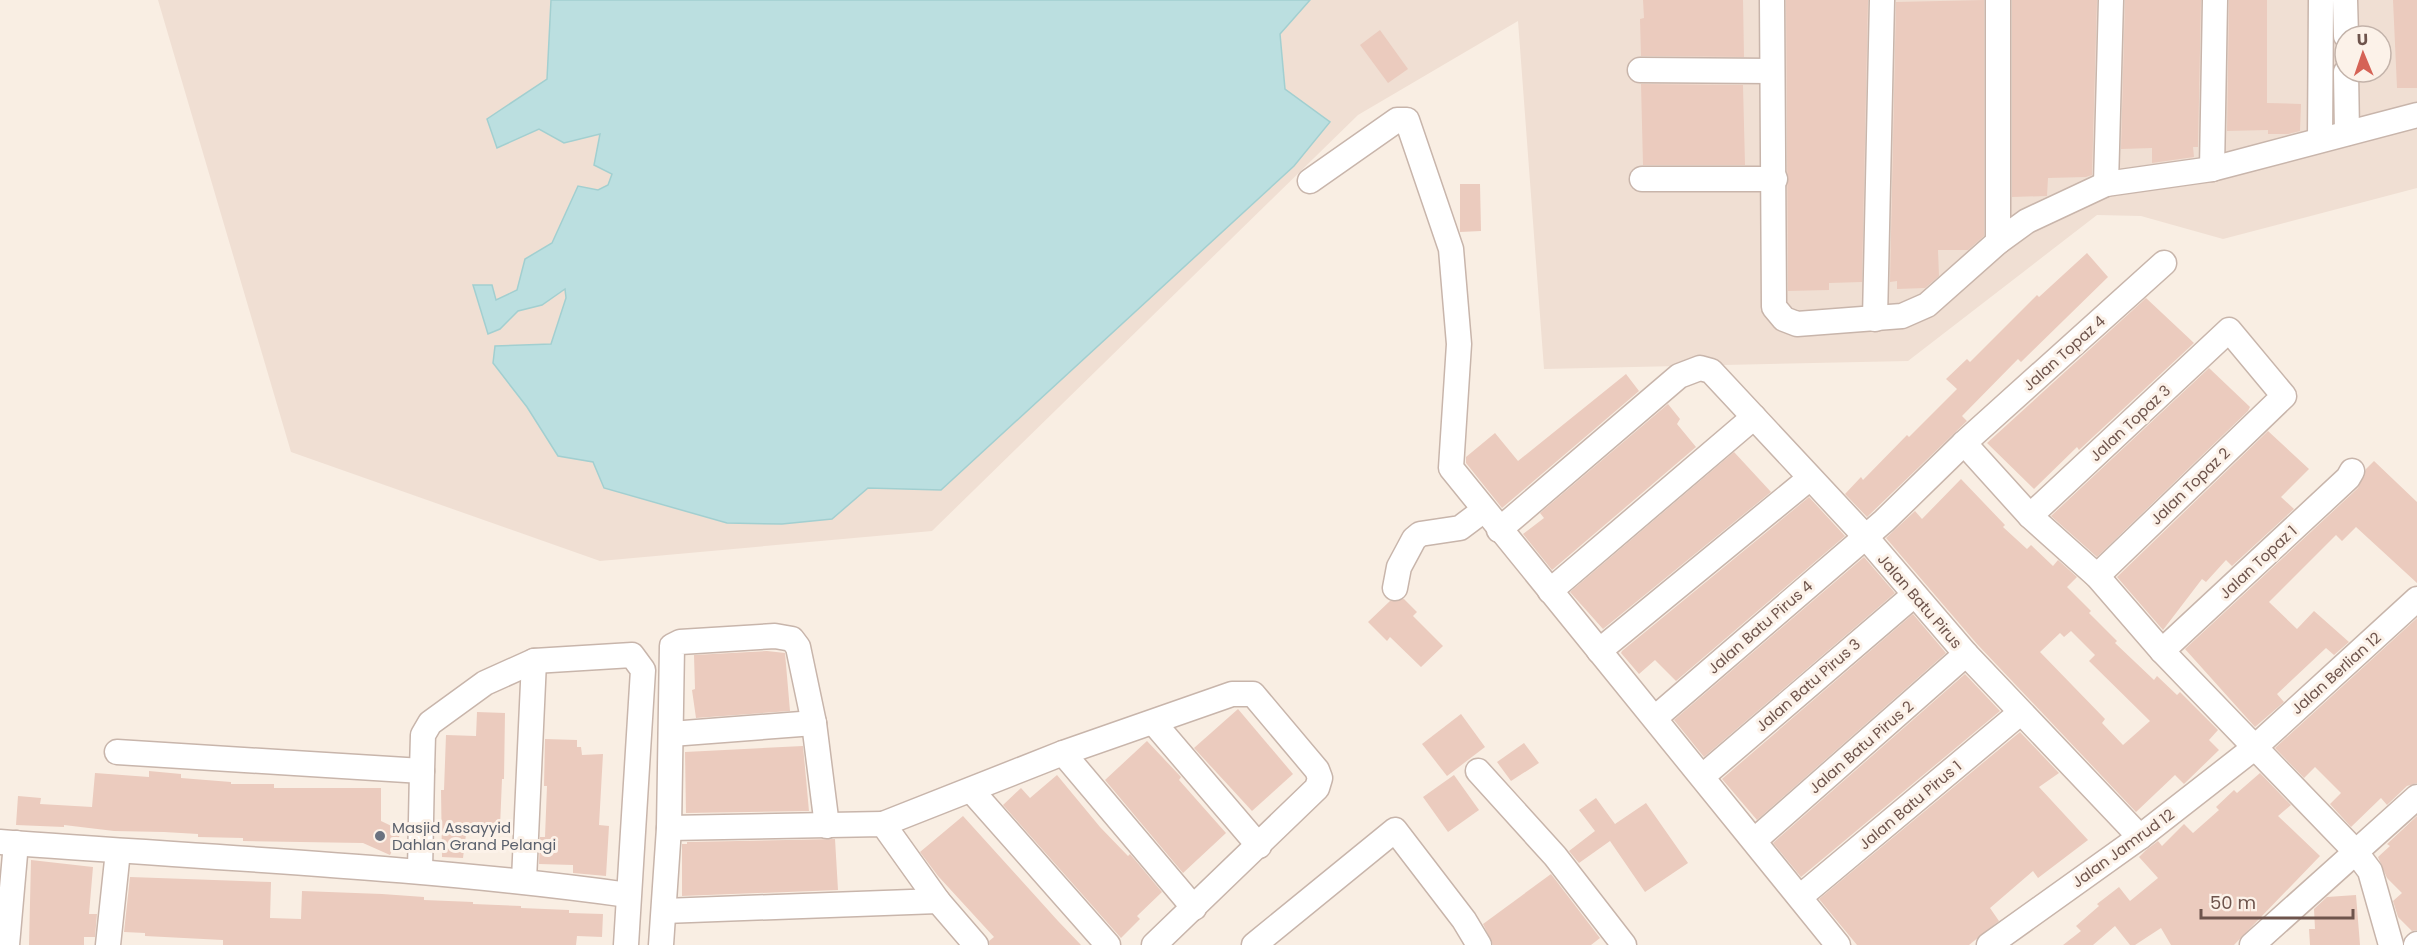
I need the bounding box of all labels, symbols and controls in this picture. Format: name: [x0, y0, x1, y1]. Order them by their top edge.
north arrow: [2333, 24, 2393, 84]
text: U: [2356, 28, 2369, 51]
street label: Jalan Topaz 4: [2018, 310, 2110, 396]
street label: Jalan Topaz 3: [2085, 380, 2175, 466]
street label: Jalan Topaz 2: [2146, 443, 2234, 529]
street label: Jalan Topaz 1: [2215, 521, 2301, 603]
street label: Jalan Batu Pirus: [1873, 549, 1967, 653]
street label: Jalan Batu Pirus 4: [1703, 576, 1817, 678]
street label: Jalan Berlian 12: [2287, 627, 2385, 719]
street label: Jalan Batu Pirus 3: [1751, 634, 1865, 736]
street label: Jalan Batu Pirus 2: [1804, 696, 1918, 798]
street label: Jalan Batu Pirus 1: [1854, 756, 1966, 854]
street label: Jalan Jamrud 12: [2068, 804, 2178, 892]
place label: Masjid Assayyid Dahlan Grand Pelangi: [392, 817, 556, 855]
marker: Masjid Assayyid Dahlan Grand Pelangi: [373, 829, 387, 843]
scale bar: [2201, 882, 2352, 920]
text: 50 m: [2210, 890, 2256, 915]

